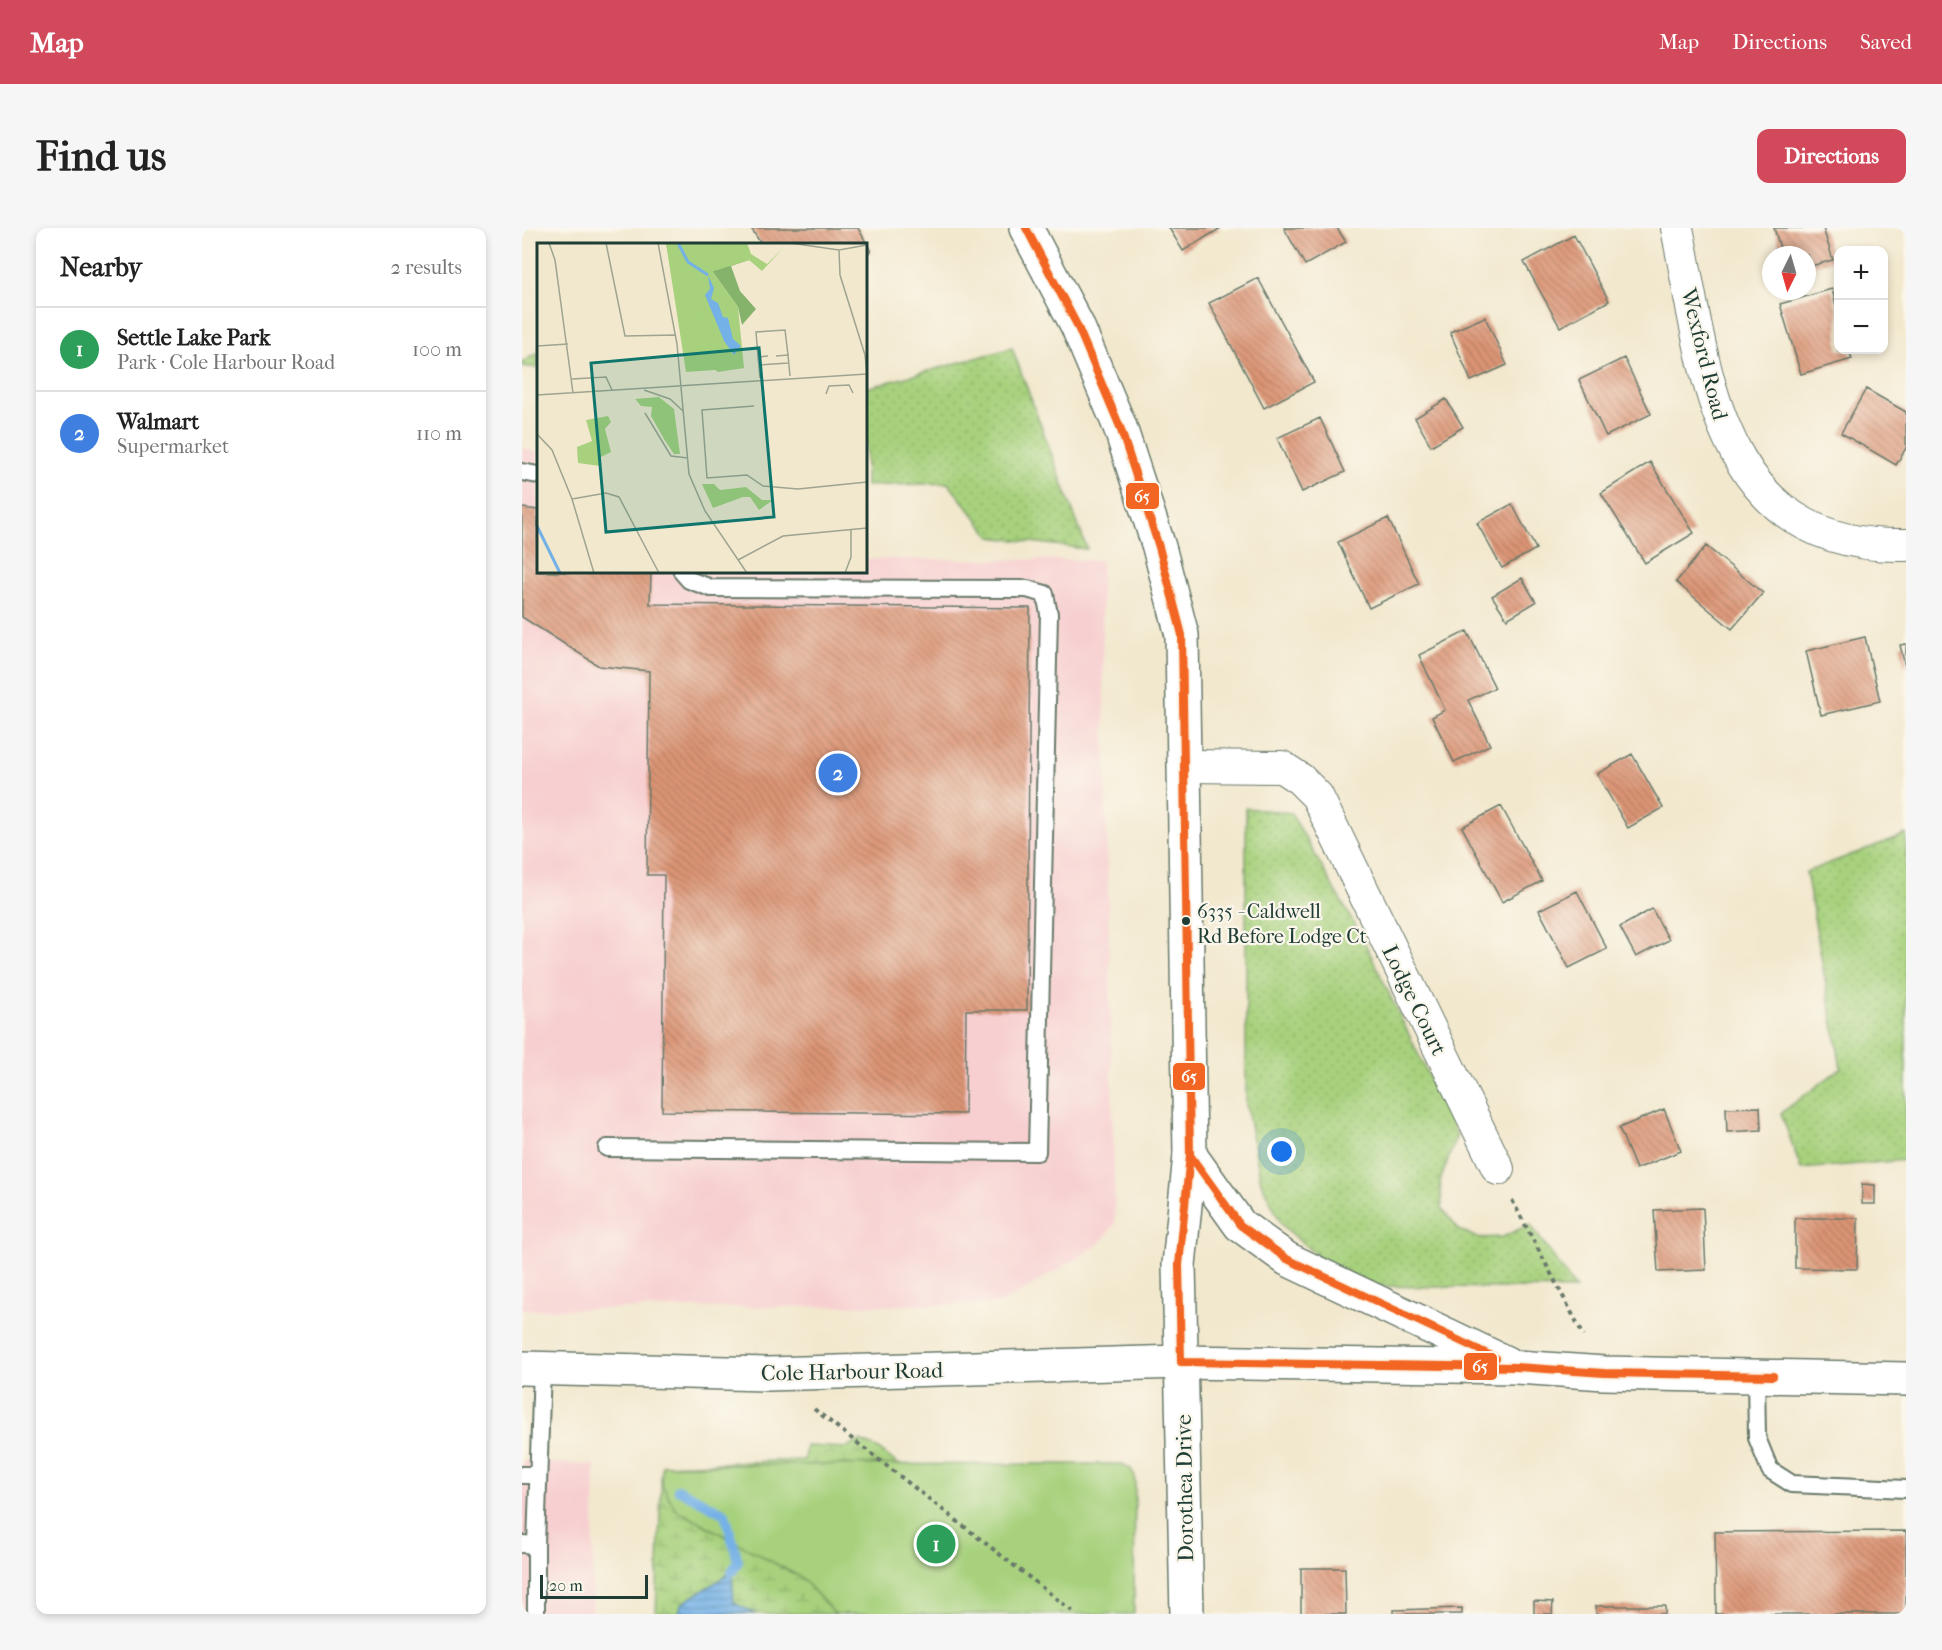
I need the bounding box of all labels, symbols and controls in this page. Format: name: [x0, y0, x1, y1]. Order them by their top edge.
text: Map: [30, 26, 84, 59]
text: Map: [1659, 30, 1699, 54]
text: Directions: [1732, 30, 1827, 54]
text: Saved: [1860, 30, 1912, 54]
button: Directions: [1757, 129, 1906, 183]
text: Find us: [36, 132, 166, 181]
inset map: [537, 243, 867, 573]
north arrow: [1762, 246, 1816, 300]
map controls: [1834, 246, 1888, 354]
button: +: [1834, 246, 1888, 300]
text: Nearby: [60, 252, 142, 283]
text: 2 results: [391, 256, 462, 279]
street label: Wexford Road: [1675, 285, 1733, 424]
button: −: [1834, 300, 1888, 354]
text: Settle Lake Park: [117, 325, 270, 351]
text: 1: [76, 338, 83, 361]
text: 100 m: [412, 338, 462, 361]
text: Park · Cole Harbour Road: [117, 351, 335, 374]
text: Walmart: [117, 409, 199, 435]
text: 2: [74, 422, 85, 445]
text: 110 m: [416, 422, 462, 445]
text: Supermarket: [117, 435, 229, 458]
line badge: 65: [1125, 482, 1160, 510]
text: 65: [1134, 487, 1150, 506]
pin: 2: [818, 750, 858, 796]
place label: 6335 - Caldwell Rd Before Lodge Ct: [1197, 900, 1367, 948]
marker: 6335 - Caldwell Rd Before Lodge Ct: [1180, 915, 1192, 927]
street label: Lodge Court: [1376, 941, 1452, 1060]
line badge: 65: [1172, 1062, 1206, 1091]
text: 65: [1181, 1067, 1197, 1086]
your location: [1267, 1137, 1296, 1166]
line badge: 65: [1463, 1352, 1498, 1381]
street label: Cole Harbour Road: [761, 1357, 944, 1387]
text: 65: [1472, 1357, 1488, 1376]
street label: Dorothea Drive: [1171, 1414, 1199, 1562]
pin: 1: [916, 1522, 956, 1566]
scale bar: [540, 1572, 648, 1600]
text: 20 m: [549, 1576, 583, 1595]

